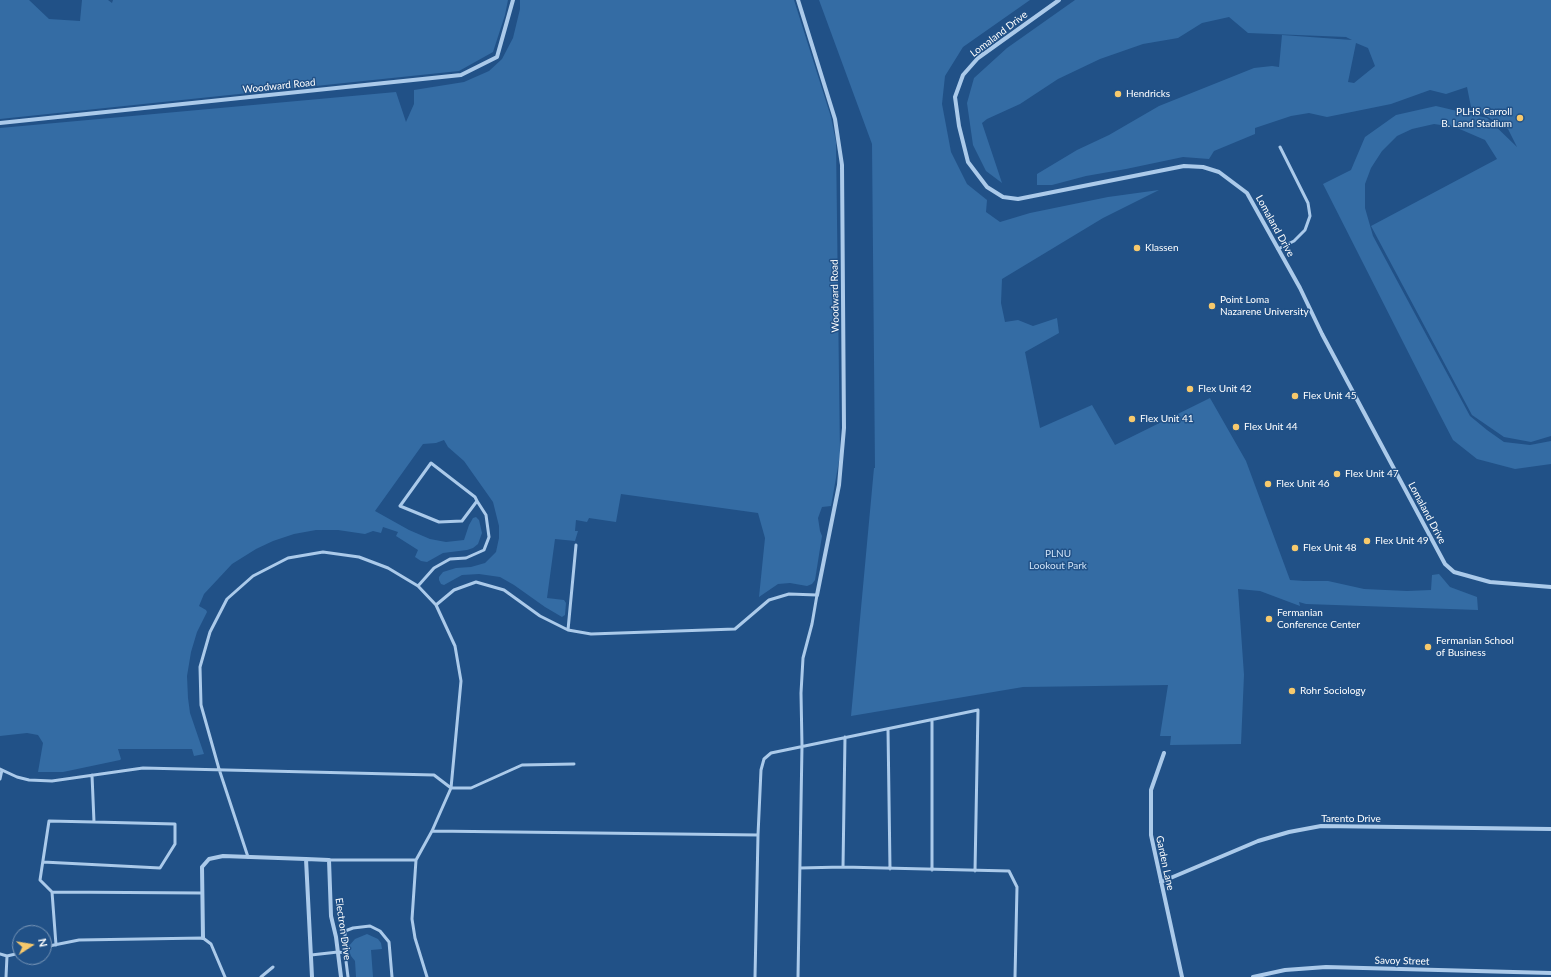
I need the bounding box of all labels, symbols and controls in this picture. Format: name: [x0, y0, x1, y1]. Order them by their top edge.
street label: Lomaland Drive: [968, 9, 1030, 59]
street label: Woodward Road: [242, 76, 316, 96]
place label: Hendricks: [1126, 88, 1170, 100]
marker: Hendricks: [1113, 89, 1123, 99]
place label: PLHS Carroll B. Land Stadium: [1441, 106, 1512, 130]
marker: PLHS Carroll B. Land Stadium: [1515, 113, 1525, 123]
street label: Lomaland Drive: [1253, 193, 1297, 259]
place label: Klassen: [1145, 242, 1178, 254]
marker: Klassen: [1132, 243, 1142, 253]
street label: Woodward Road: [828, 259, 842, 333]
place label: Point Loma Nazarene University: [1220, 294, 1309, 318]
marker: Point Loma Nazarene University: [1207, 301, 1217, 311]
place label: Flex Unit 42: [1198, 383, 1252, 395]
marker: Flex Unit 42: [1185, 384, 1195, 394]
place label: Flex Unit 45: [1303, 390, 1357, 402]
marker: Flex Unit 45: [1290, 391, 1300, 401]
place label: Flex Unit 41: [1140, 413, 1194, 425]
marker: Flex Unit 41: [1127, 414, 1137, 424]
place label: Flex Unit 44: [1244, 421, 1298, 433]
marker: Flex Unit 44: [1231, 422, 1241, 432]
place label: Flex Unit 47: [1345, 468, 1399, 480]
marker: Flex Unit 47: [1332, 469, 1342, 479]
place label: Flex Unit 46: [1276, 478, 1330, 490]
marker: Flex Unit 46: [1263, 479, 1273, 489]
street label: Lomaland Drive: [1406, 480, 1448, 546]
place label: Flex Unit 49: [1375, 535, 1429, 547]
marker: Flex Unit 49: [1362, 536, 1372, 546]
place label: Flex Unit 48: [1303, 542, 1357, 554]
marker: Flex Unit 48: [1290, 543, 1300, 553]
park label: PLNU Lookout Park: [1029, 548, 1087, 572]
place label: Fermanian Conference Center: [1277, 607, 1360, 630]
marker: Fermanian Conference Center: [1264, 614, 1274, 624]
place label: Fermanian School of Business: [1436, 635, 1514, 658]
marker: Fermanian School of Business: [1423, 642, 1433, 652]
place label: Rohr Sociology: [1300, 685, 1366, 697]
marker: Rohr Sociology: [1287, 686, 1297, 696]
street label: Tarento Drive: [1321, 813, 1381, 825]
street label: Garden Lane: [1153, 835, 1177, 891]
street label: Electron Drive: [333, 897, 353, 961]
north arrow: [12, 925, 52, 965]
text: N: [36, 937, 50, 948]
street label: Savoy Street: [1375, 955, 1429, 967]

